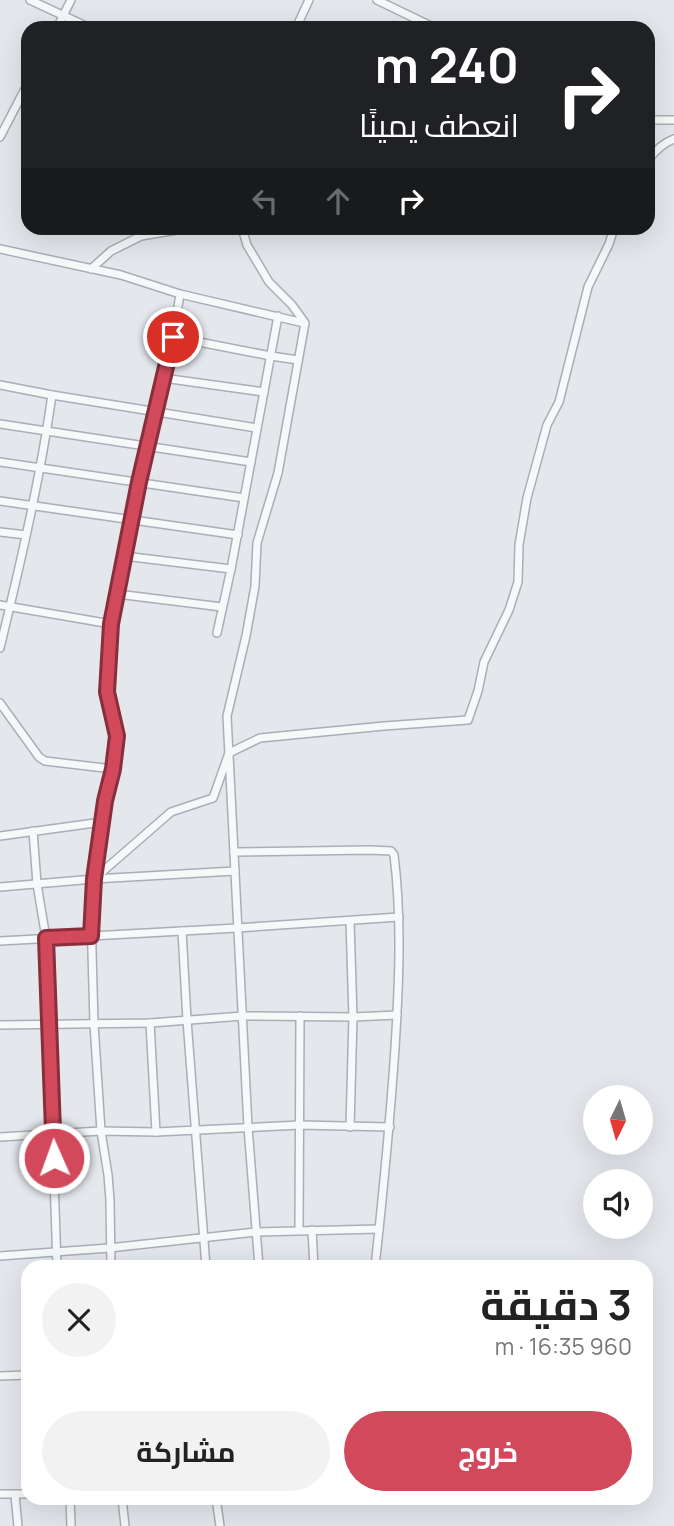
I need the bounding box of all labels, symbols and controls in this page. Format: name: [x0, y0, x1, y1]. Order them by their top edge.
text: 240 m: [375, 31, 519, 98]
icon: right: [543, 49, 634, 140]
text: انعطف يمينًا: [359, 103, 519, 147]
icon: left: [246, 182, 284, 220]
icon: ahead: [319, 182, 357, 220]
icon: right: [392, 182, 430, 220]
pin: [143, 307, 203, 367]
icon: arrive: [154, 318, 192, 356]
north arrow: [583, 1085, 653, 1155]
map controls: [583, 1085, 653, 1239]
position arrow: [17, 1121, 91, 1195]
button: sound: [583, 1169, 653, 1239]
text: 3 دقيقة: [480, 1275, 632, 1333]
button: close: [42, 1283, 116, 1357]
text: 960 m · 16:35: [495, 1330, 632, 1362]
button: مشاركة: [42, 1411, 330, 1491]
button: خروج: [344, 1411, 632, 1491]

